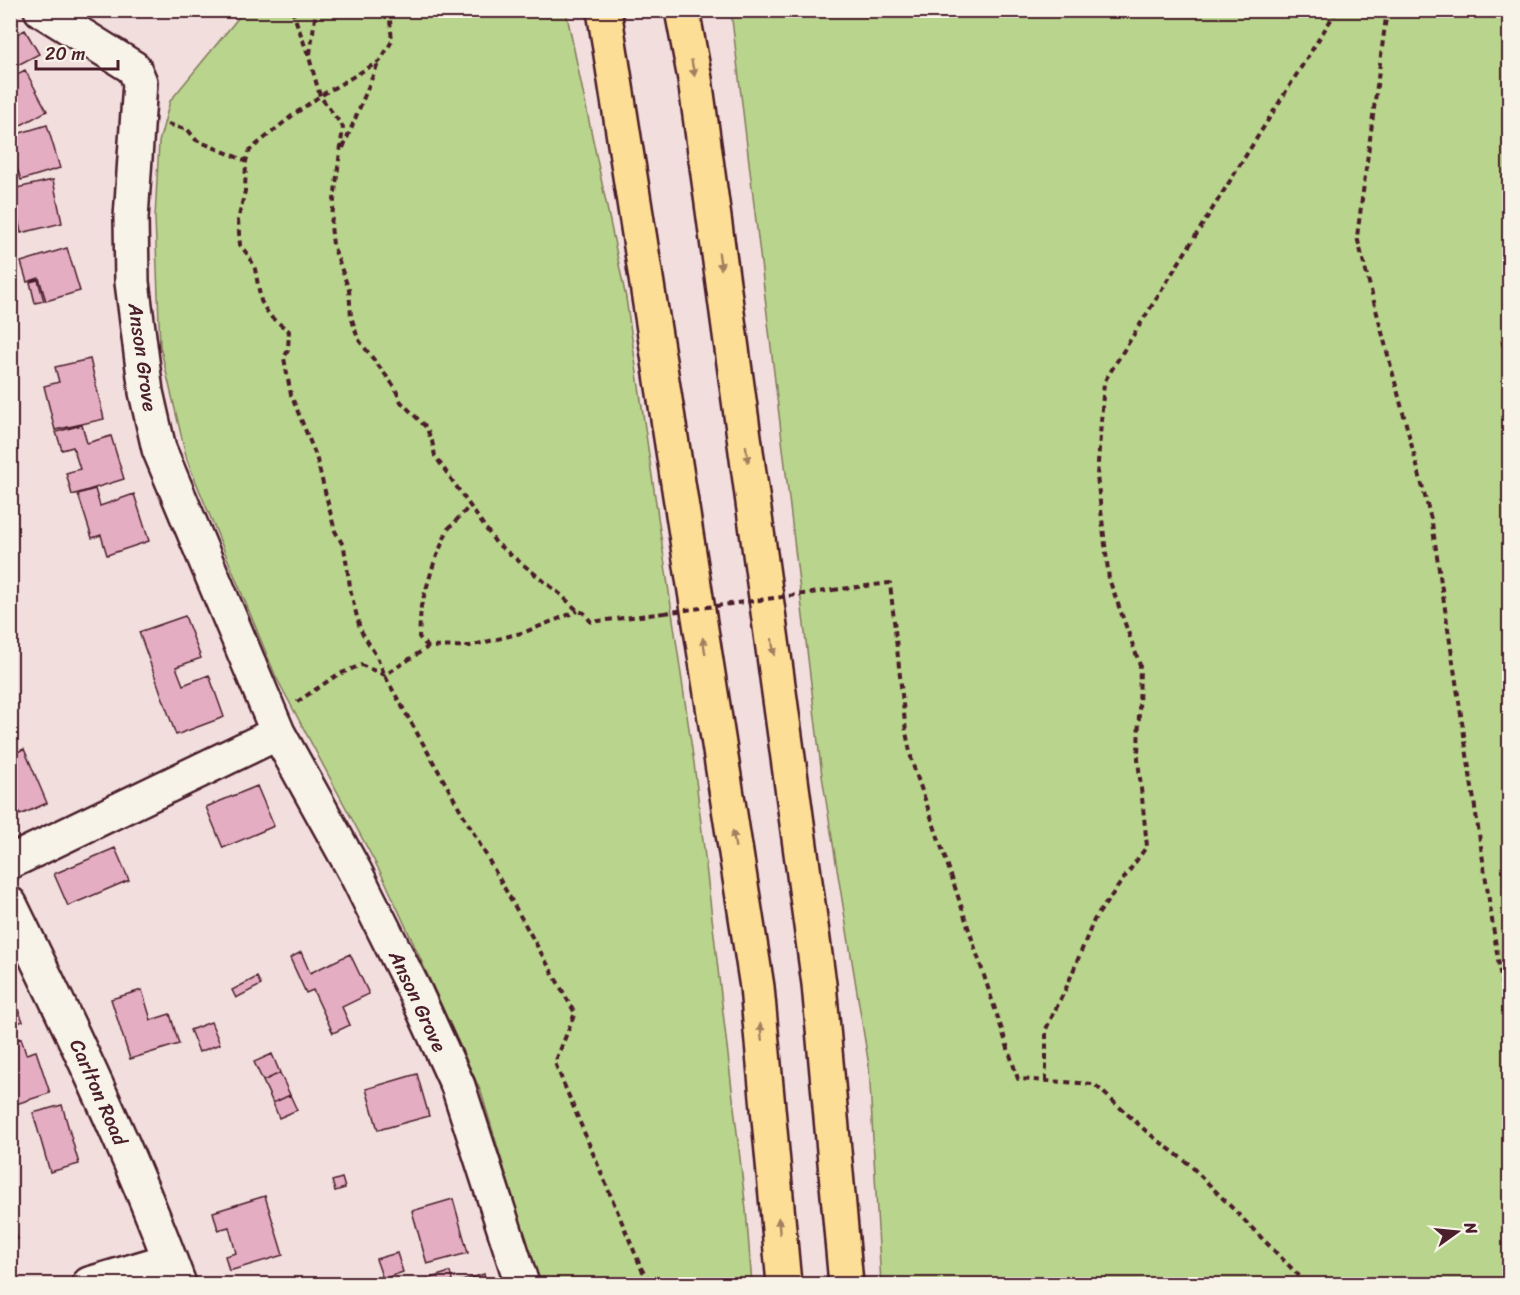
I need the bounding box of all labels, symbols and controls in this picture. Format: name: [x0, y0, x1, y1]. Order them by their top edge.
scale bar: [36, 33, 118, 71]
text: 20 m: [45, 38, 85, 70]
one-way arrow: [689, 59, 698, 78]
one-way arrow: [716, 252, 725, 271]
street label: Anson Grove: [117, 300, 167, 414]
one-way arrow: [742, 445, 751, 464]
one-way arrow: [700, 637, 709, 656]
one-way arrow: [768, 638, 777, 657]
one-way arrow: [730, 829, 739, 848]
street label: Anson Grove: [378, 943, 457, 1058]
one-way arrow: [756, 1023, 766, 1042]
street label: Carlton Road: [60, 1033, 138, 1152]
north arrow: [1427, 1202, 1487, 1262]
one-way arrow: [774, 1217, 784, 1236]
text: N: [1455, 1218, 1487, 1238]

